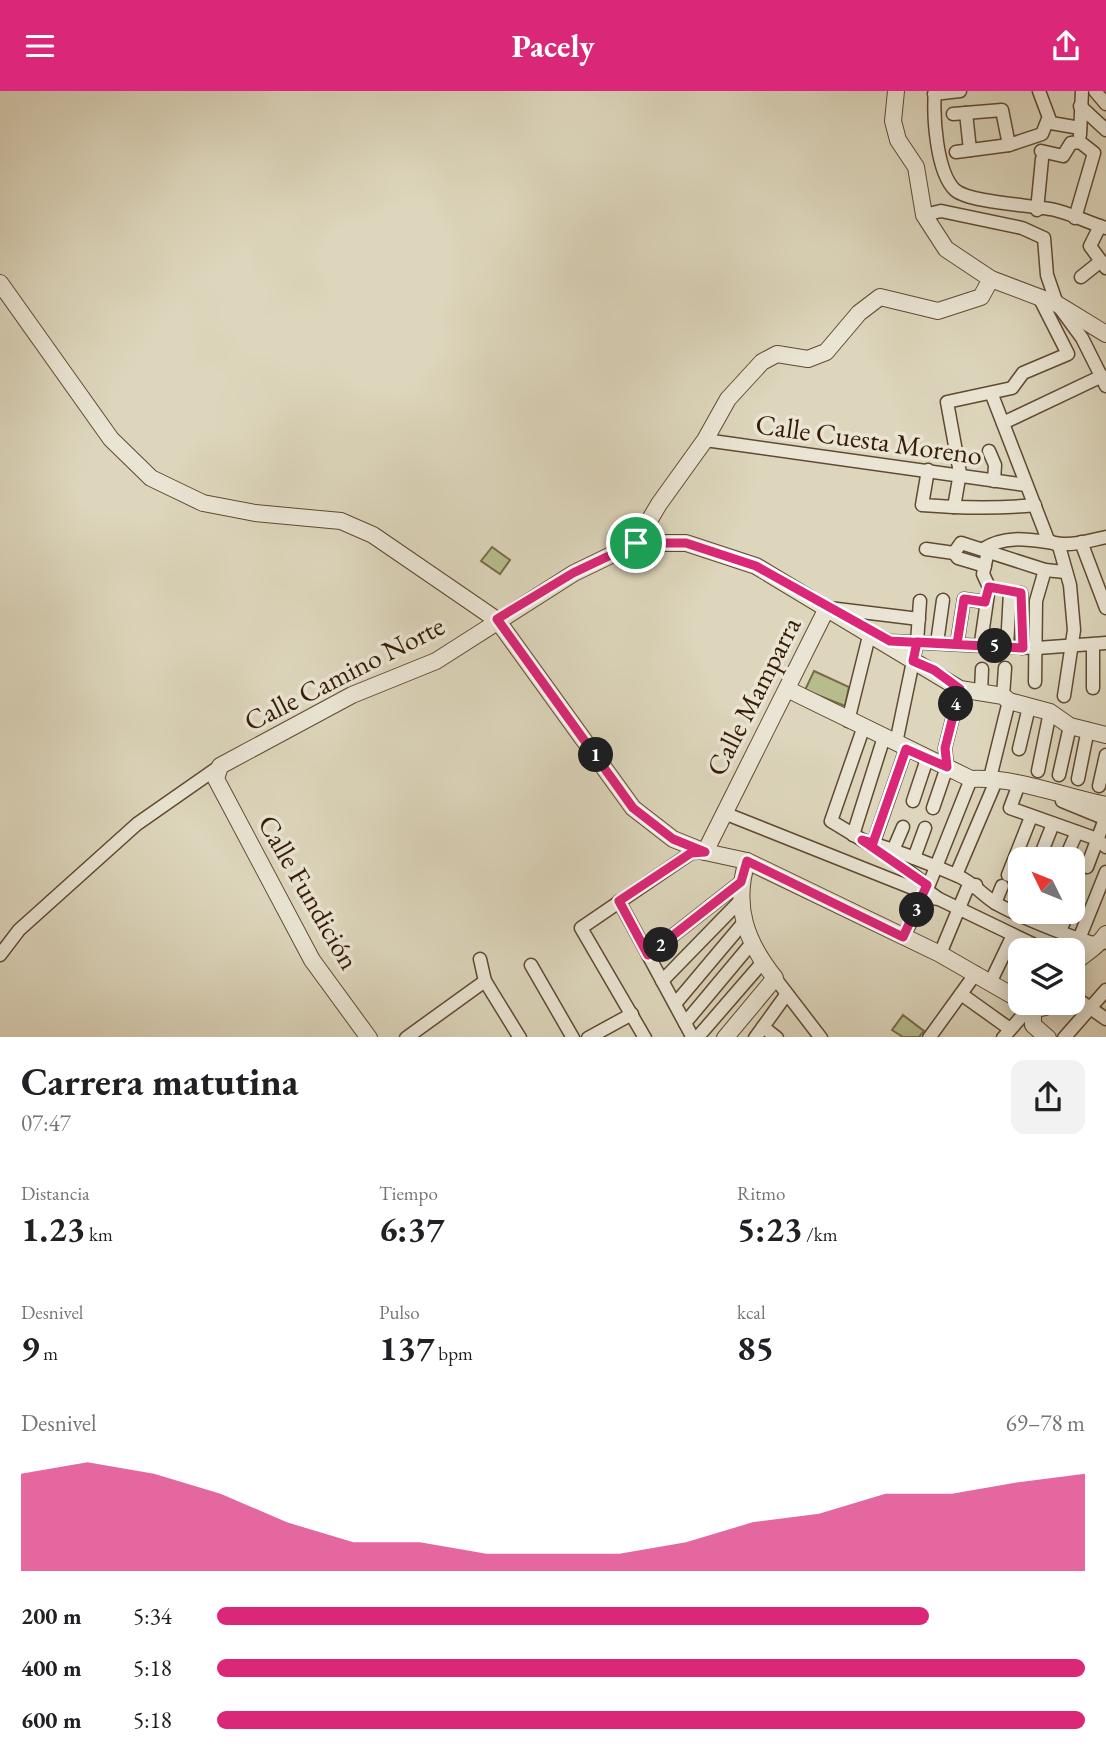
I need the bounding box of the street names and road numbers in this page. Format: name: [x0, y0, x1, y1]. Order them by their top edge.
street label: Calle Cuesta Moreno: [753, 405, 985, 473]
street label: Calle Camino Norte: [238, 607, 450, 739]
street label: Calle Mamparra: [698, 610, 809, 782]
street label: Calle Fundición: [250, 808, 368, 976]

